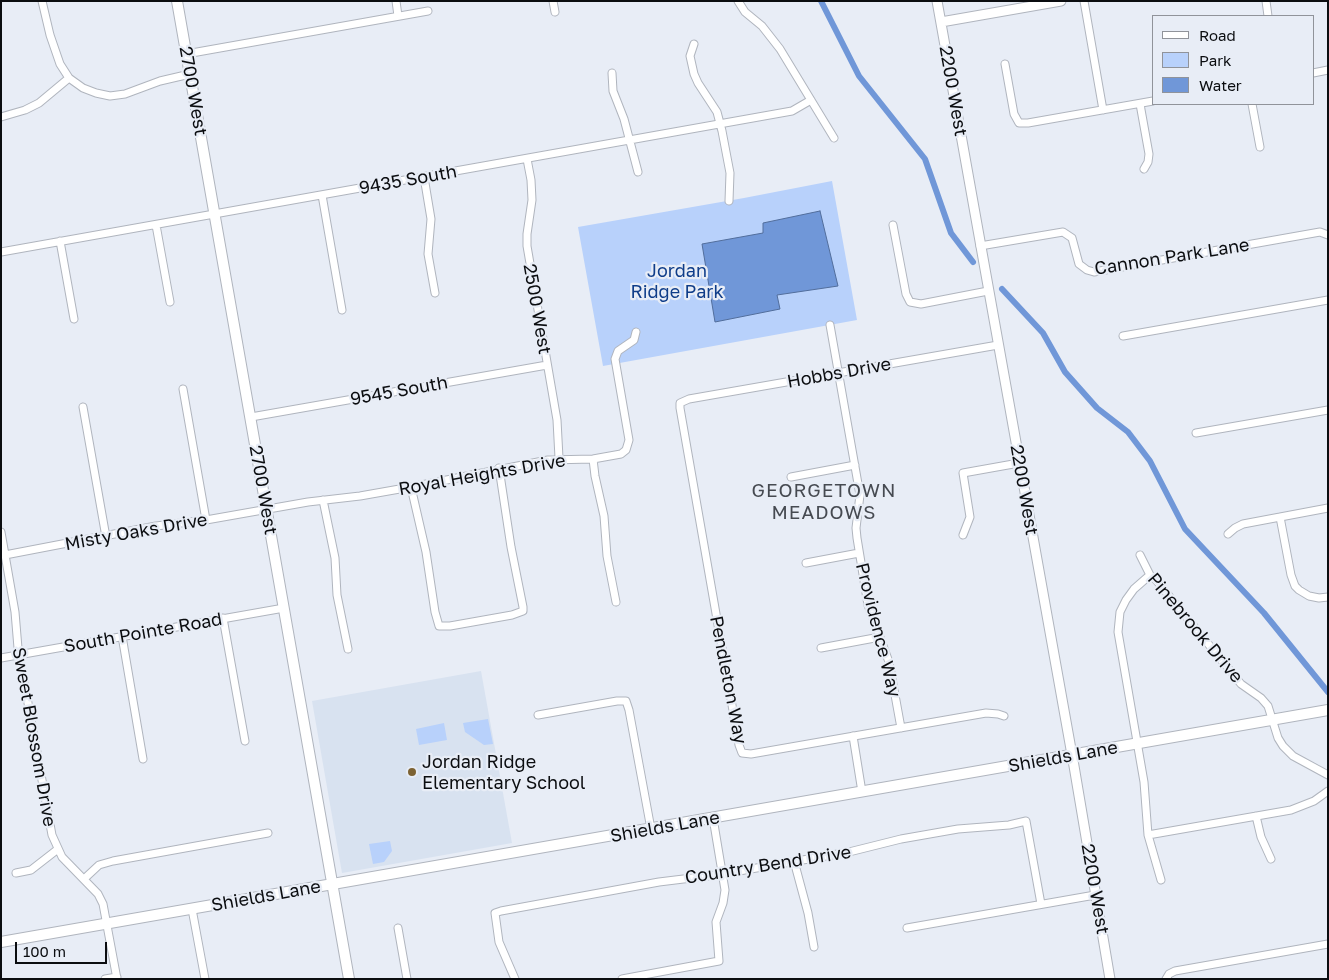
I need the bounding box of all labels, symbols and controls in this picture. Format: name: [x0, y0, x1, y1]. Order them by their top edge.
legend: [1152, 15, 1314, 105]
text: Road: [1199, 26, 1236, 44]
street label: 2200 West: [934, 44, 972, 138]
street label: 2700 West: [175, 45, 211, 137]
text: Park: [1199, 51, 1231, 69]
text: Water: [1199, 76, 1242, 94]
street label: 9435 South: [357, 161, 459, 199]
street label: Cannon Park Lane: [1093, 234, 1251, 280]
park label: Jordan Ridge Park: [630, 260, 724, 302]
street label: 2500 West: [518, 262, 556, 356]
street label: Hobbs Drive: [785, 353, 893, 393]
street label: 9545 South: [349, 372, 449, 410]
street label: 2200 West: [1005, 443, 1043, 537]
street label: 2700 West: [245, 444, 281, 536]
street label: Royal Heights Drive: [397, 450, 567, 500]
district label: GEORGETOWN MEADOWS: [750, 480, 898, 524]
street label: Misty Oaks Drive: [63, 509, 209, 555]
street label: Providence Way: [851, 561, 905, 699]
street label: Pinebrook Drive: [1143, 569, 1247, 687]
street label: South Pointe Road: [62, 608, 224, 658]
street label: Pendleton Way: [705, 614, 751, 746]
street label: Sweet Blossom Drive: [8, 646, 60, 828]
street label: Shields Lane: [1007, 737, 1119, 777]
place label: Jordan Ridge Elementary School: [422, 751, 586, 794]
marker: Jordan Ridge Elementary School: [406, 766, 418, 778]
street label: Shields Lane: [609, 807, 721, 847]
street label: Country Bend Drive: [683, 841, 853, 889]
street label: 2200 West: [1076, 842, 1114, 936]
street label: Shields Lane: [210, 876, 322, 916]
scale bar: [18, 932, 110, 964]
text: 100 m: [23, 942, 66, 960]

